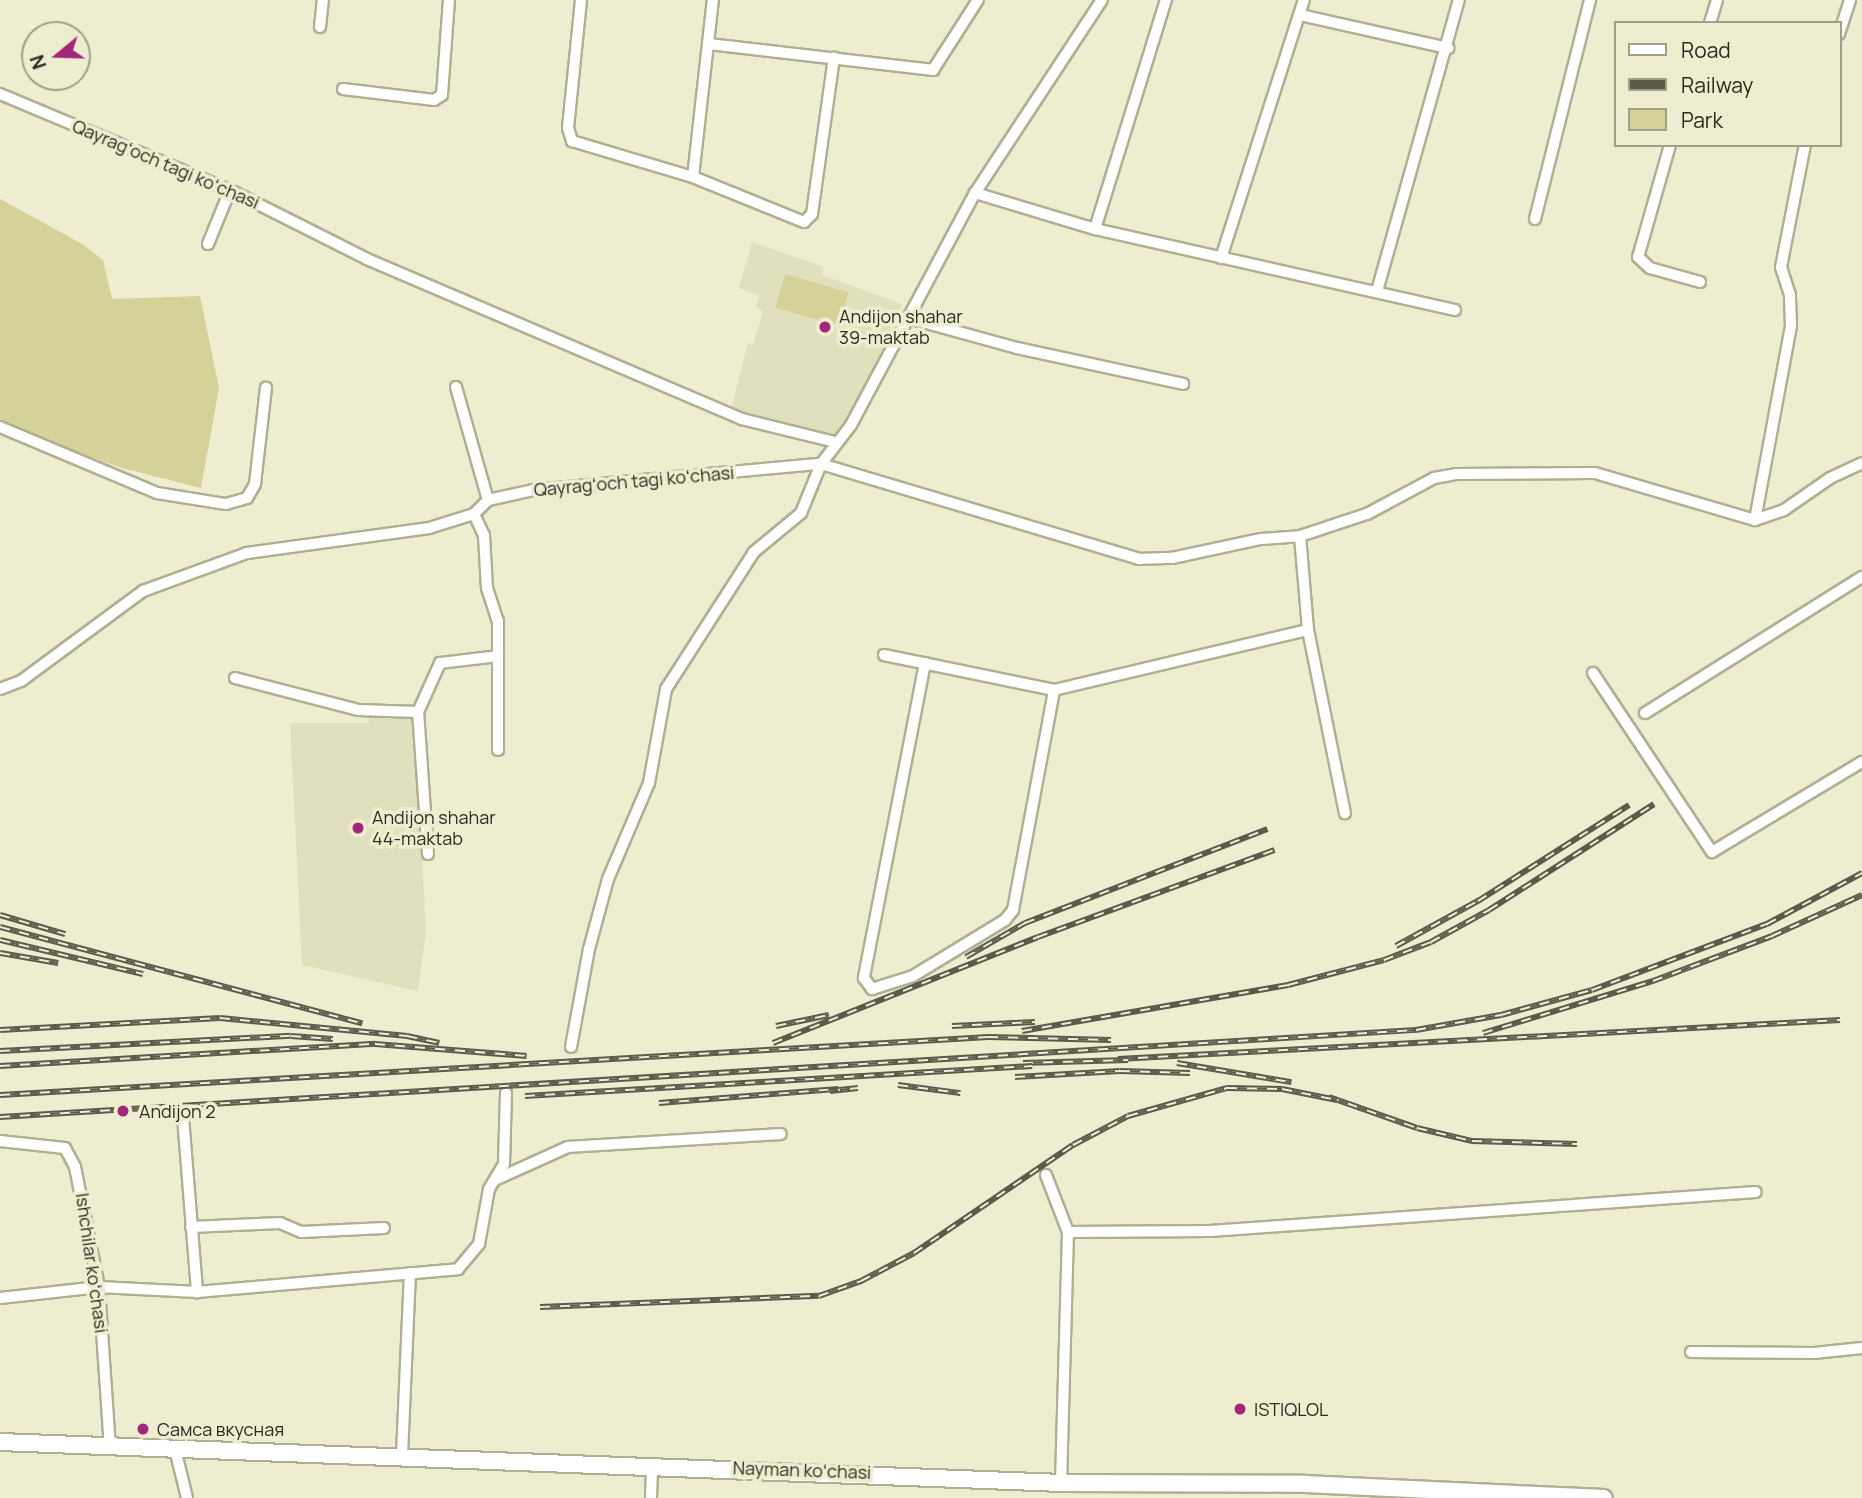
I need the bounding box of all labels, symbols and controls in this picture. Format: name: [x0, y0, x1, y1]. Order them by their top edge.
north arrow: [21, 21, 91, 91]
legend: [1614, 21, 1841, 147]
text: Road: [1681, 36, 1731, 64]
text: N: [24, 51, 53, 73]
text: Railway: [1681, 71, 1753, 99]
text: Park: [1681, 106, 1723, 134]
street label: Qayragʻoch tagi koʻchasi: [69, 115, 263, 213]
place label: Andijon shahar 39-maktab: [839, 306, 963, 348]
marker: Andijon shahar 39-maktab: [817, 319, 833, 335]
street label: Qayragʻoch tagi koʻchasi: [533, 461, 735, 501]
place label: Andijon shahar 44-maktab: [372, 807, 496, 850]
marker: Andijon shahar 44-maktab: [350, 820, 366, 836]
place label: Andijon 2: [139, 1100, 216, 1122]
marker: Andijon 2: [113, 1101, 133, 1121]
street label: Ishchilar koʻchasi: [71, 1192, 113, 1334]
place label: ISTIQLOL: [1254, 1398, 1328, 1420]
marker: ISTIQLOL: [1232, 1401, 1248, 1417]
place label: Самса вкусная: [157, 1418, 284, 1440]
marker: Самса вкусная: [135, 1421, 151, 1437]
street label: Nayman koʻchasi: [732, 1457, 872, 1483]

